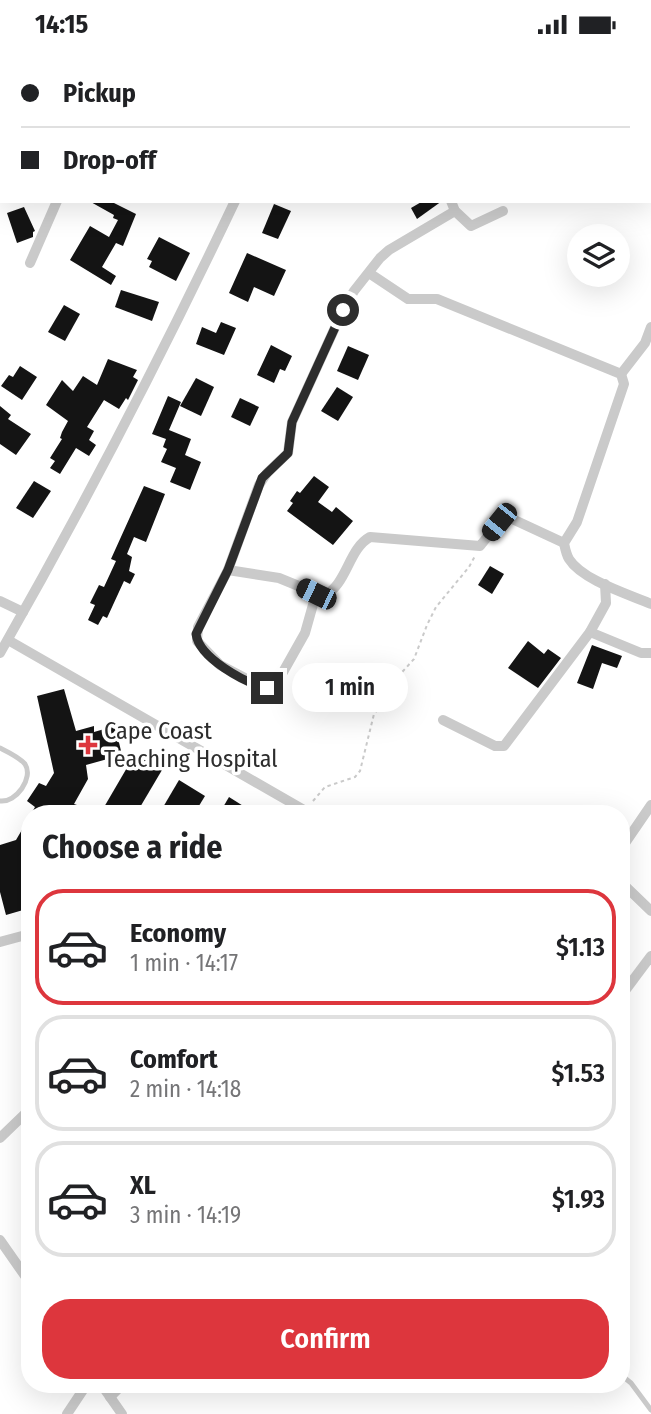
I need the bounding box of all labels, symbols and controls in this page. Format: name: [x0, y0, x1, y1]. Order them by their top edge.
text: 14:15: [35, 9, 88, 40]
text: Pickup: [63, 78, 136, 109]
text: Drop-off: [63, 145, 156, 176]
map controls: [567, 224, 630, 287]
button: layers: [567, 224, 630, 287]
route start: [327, 294, 359, 326]
car: [478, 499, 521, 545]
car: [293, 575, 340, 613]
callout: 1 min: [292, 663, 407, 713]
route end: [251, 672, 283, 704]
text: 1 min: [325, 673, 375, 701]
place label: Cape Coast Teaching Hospital: [104, 717, 278, 773]
marker: Cape Coast Teaching Hospital: [78, 735, 98, 755]
text: Choose a ride: [42, 828, 223, 866]
icon: car: [46, 916, 109, 979]
text: Economy: [130, 918, 226, 949]
text: $1.13: [556, 932, 605, 963]
text: 1 min · 14:17: [130, 949, 238, 977]
icon: car: [46, 1042, 109, 1105]
text: Comfort: [130, 1044, 218, 1075]
text: $1.53: [552, 1058, 605, 1089]
text: 2 min · 14:18: [130, 1075, 241, 1103]
icon: car: [46, 1168, 109, 1231]
text: XL: [130, 1170, 156, 1201]
text: $1.93: [552, 1184, 605, 1215]
text: 3 min · 14:19: [130, 1201, 241, 1229]
button: Confirm: [42, 1299, 609, 1379]

